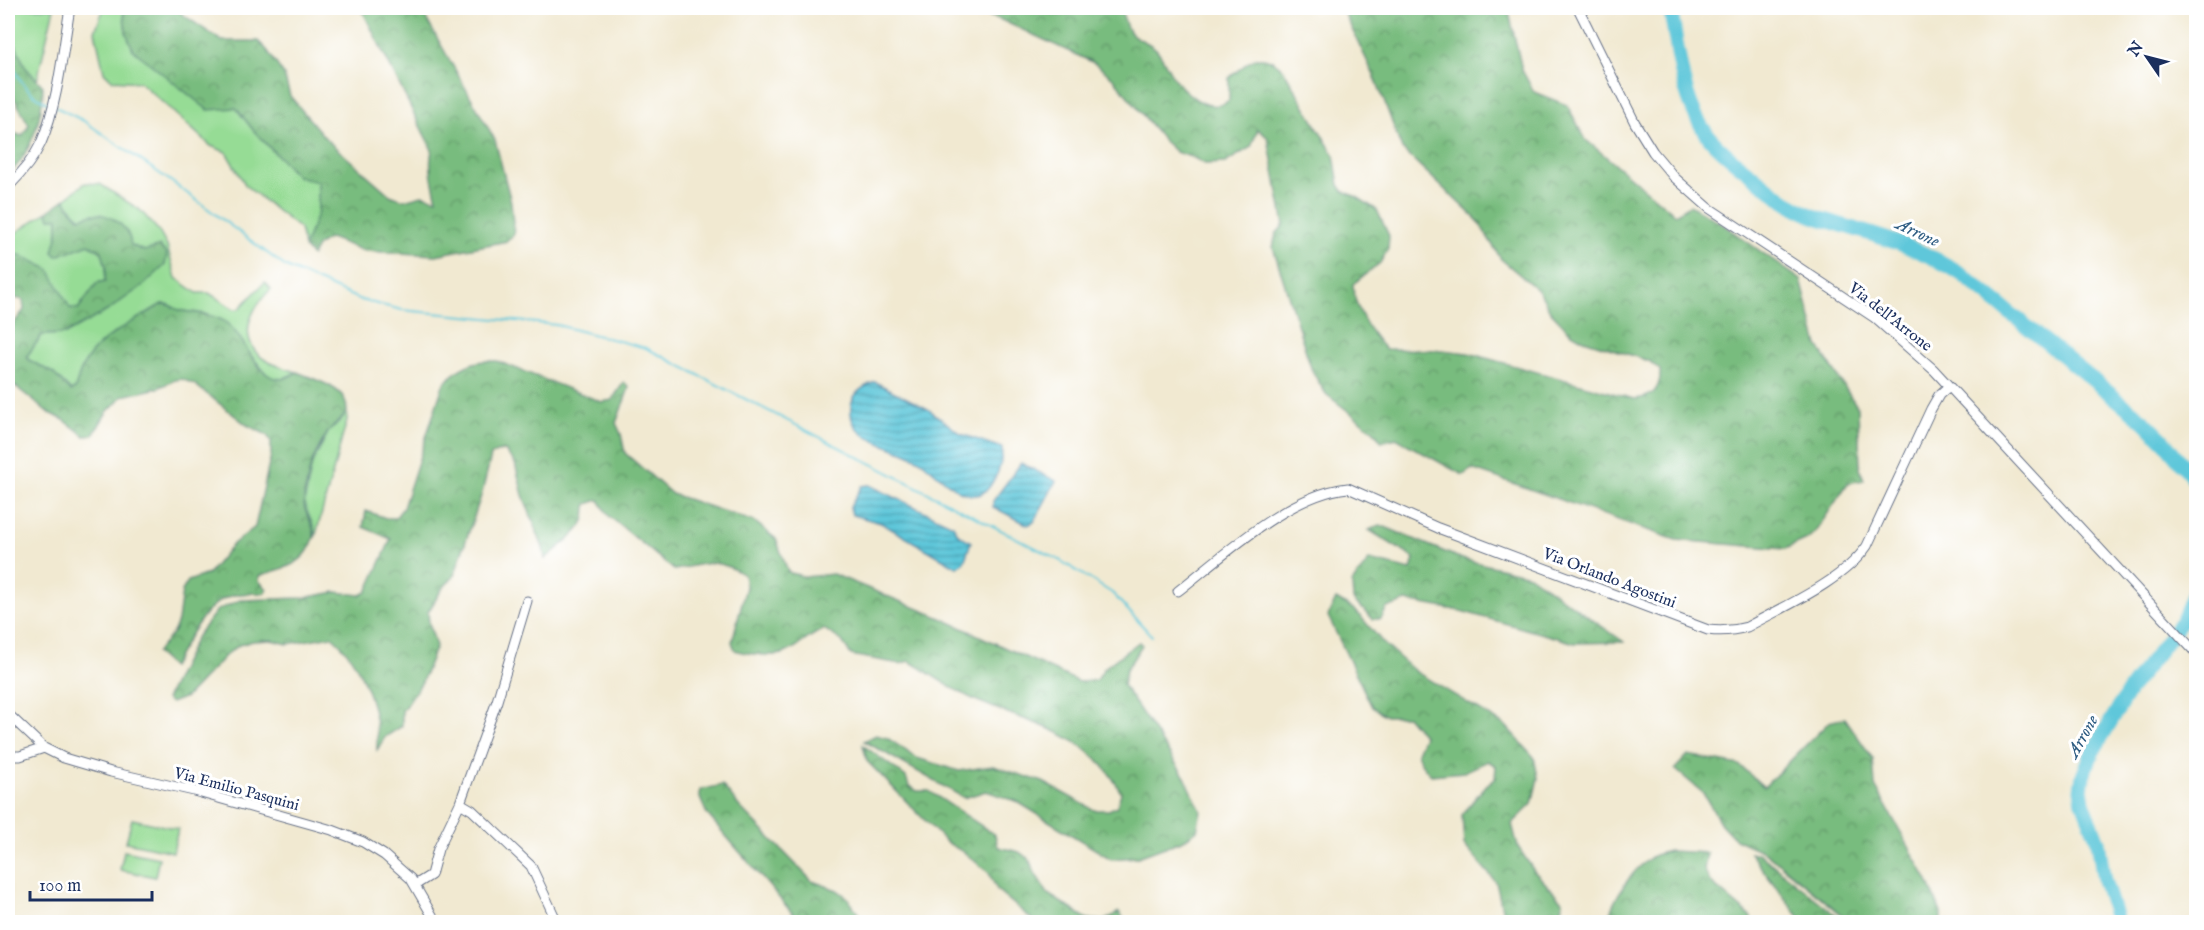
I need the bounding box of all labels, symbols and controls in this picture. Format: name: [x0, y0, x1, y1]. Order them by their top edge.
north arrow: [2117, 27, 2177, 87]
text: N: [2124, 38, 2149, 62]
water label: Arrone: [1890, 212, 1943, 253]
street label: Via dell'Arrone: [1843, 278, 1936, 356]
street label: Via Orlando Agostini: [1539, 544, 1679, 613]
water label: Arrone: [2061, 711, 2104, 764]
street label: Via Emilio Pasquini: [171, 763, 301, 816]
scale bar: [30, 864, 152, 902]
text: 100 m: [39, 875, 81, 898]

